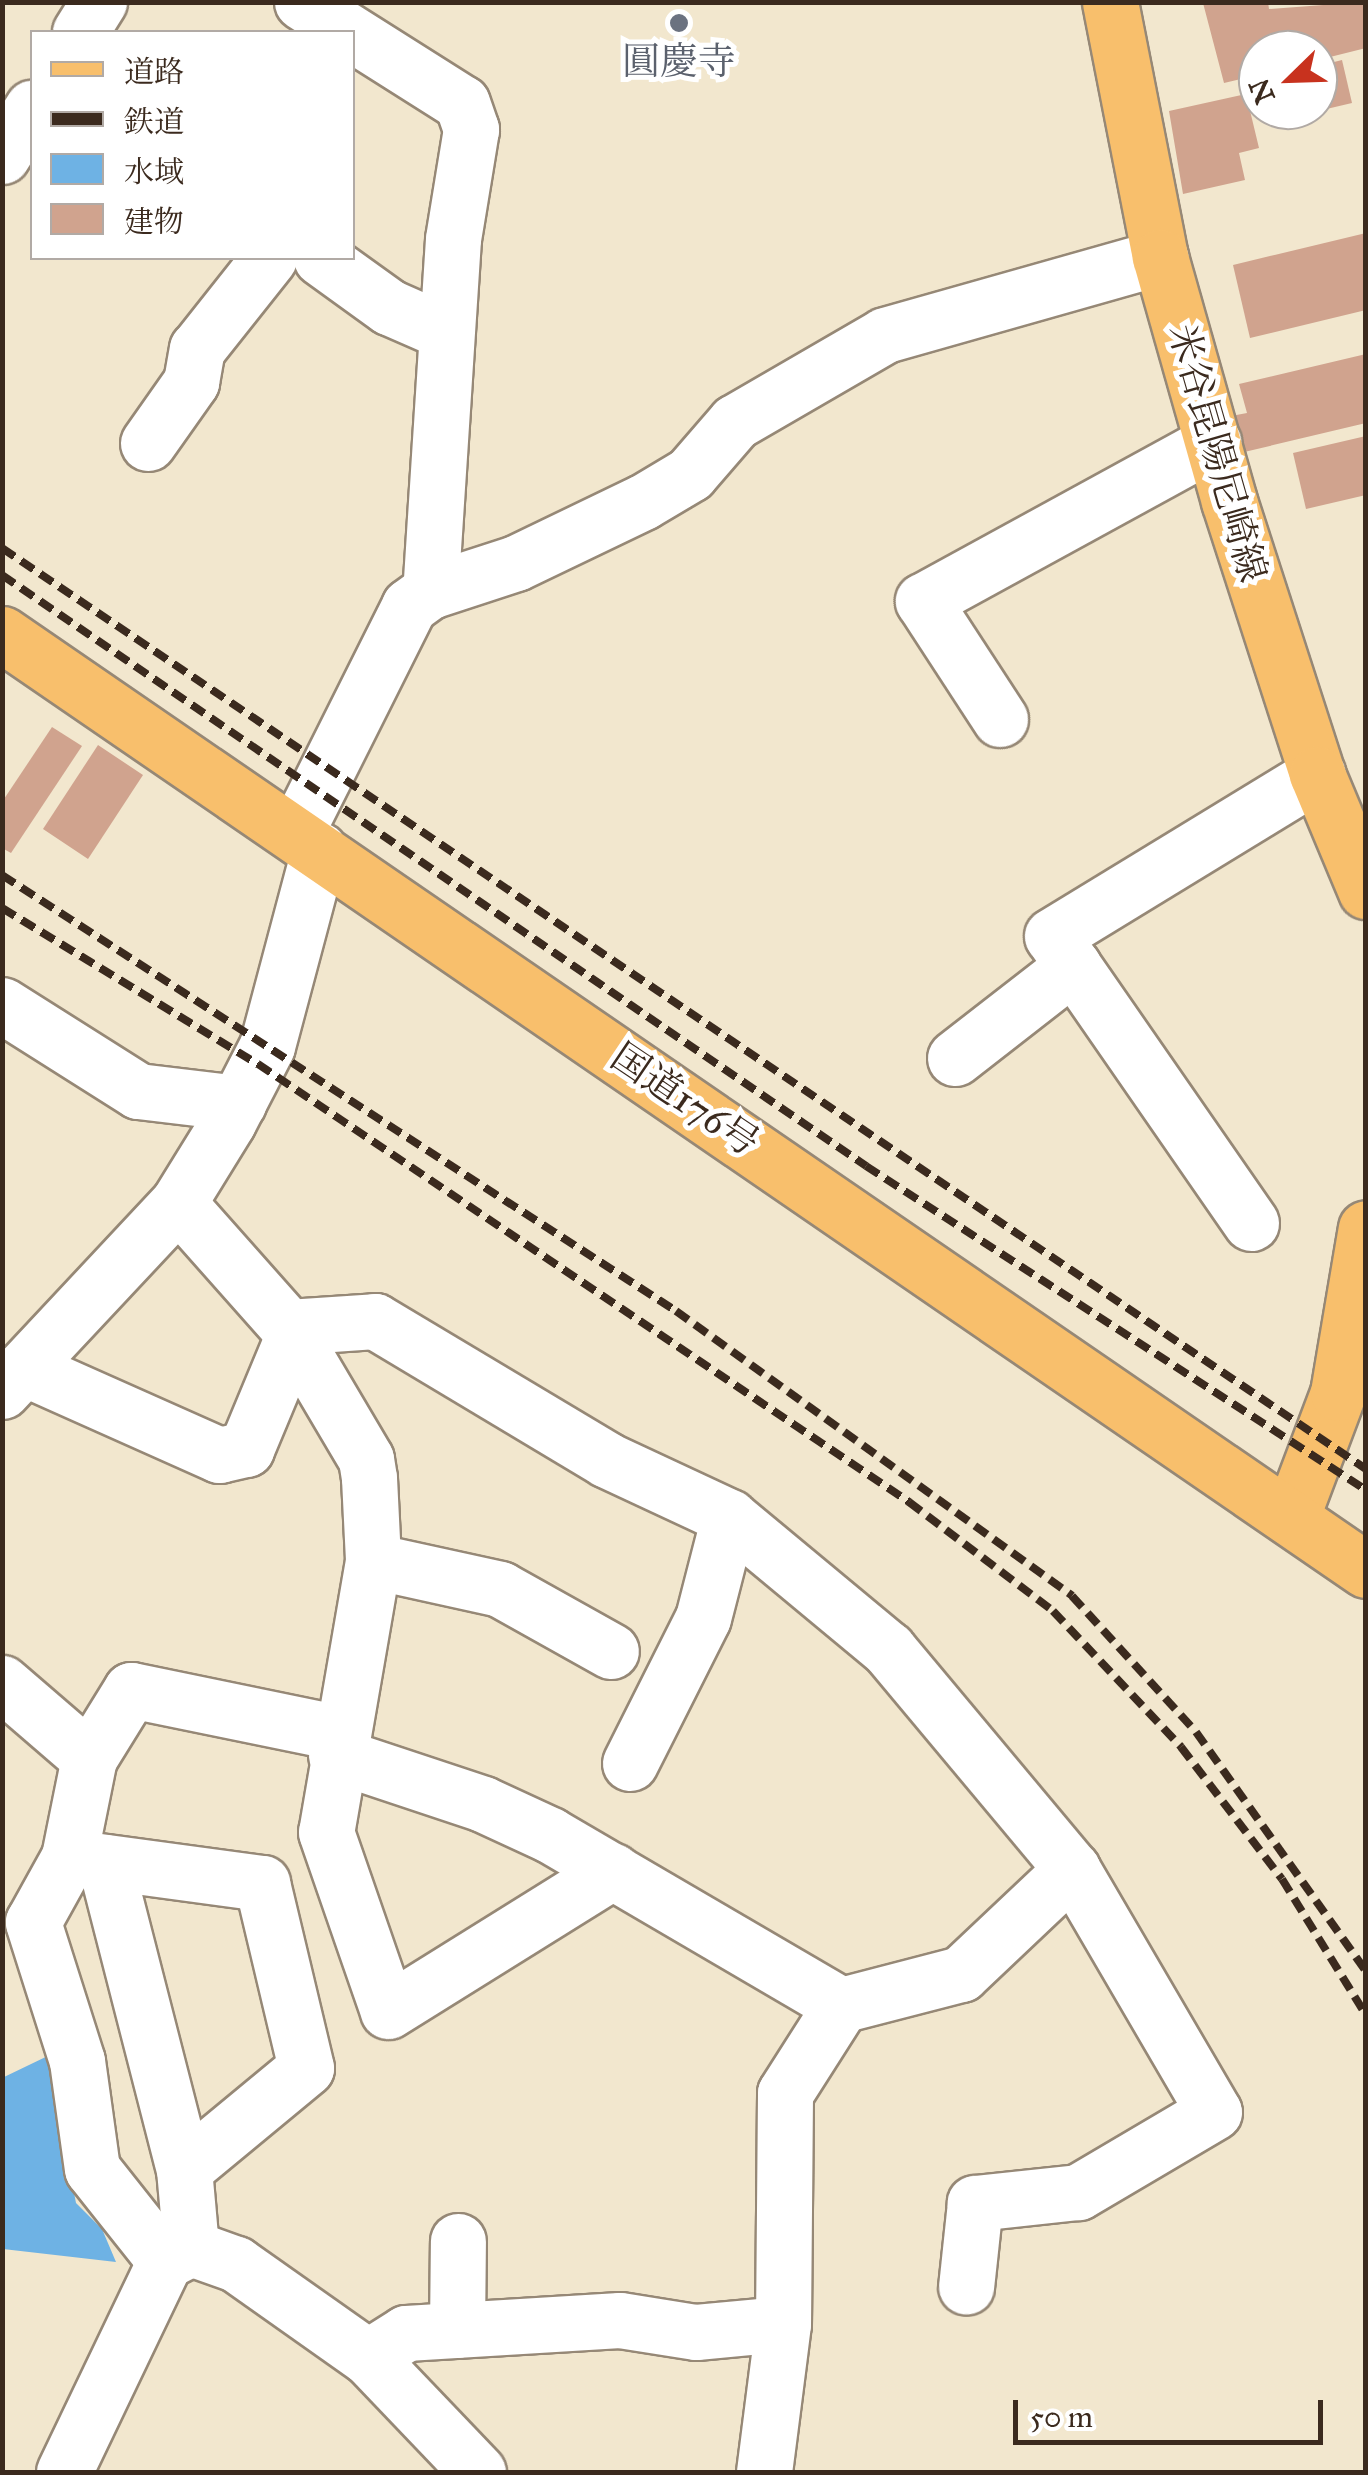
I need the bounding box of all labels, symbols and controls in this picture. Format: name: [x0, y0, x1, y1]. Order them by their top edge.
marker: 圓慶寺: [668, 12, 690, 34]
legend: [30, 30, 355, 260]
north arrow: [1238, 30, 1338, 130]
place label: 圓慶寺: [622, 39, 736, 85]
text: 道路: [124, 54, 184, 90]
text: N: [1241, 73, 1283, 109]
text: 鉄道: [124, 104, 184, 140]
text: 水域: [124, 154, 184, 190]
text: 建物: [124, 204, 184, 240]
street label: 米谷昆陽尼崎線: [1158, 319, 1276, 587]
street label: 国道176号: [602, 1034, 768, 1166]
scale bar: [1018, 2380, 1328, 2442]
text: 50 m: [1030, 2399, 1093, 2435]

